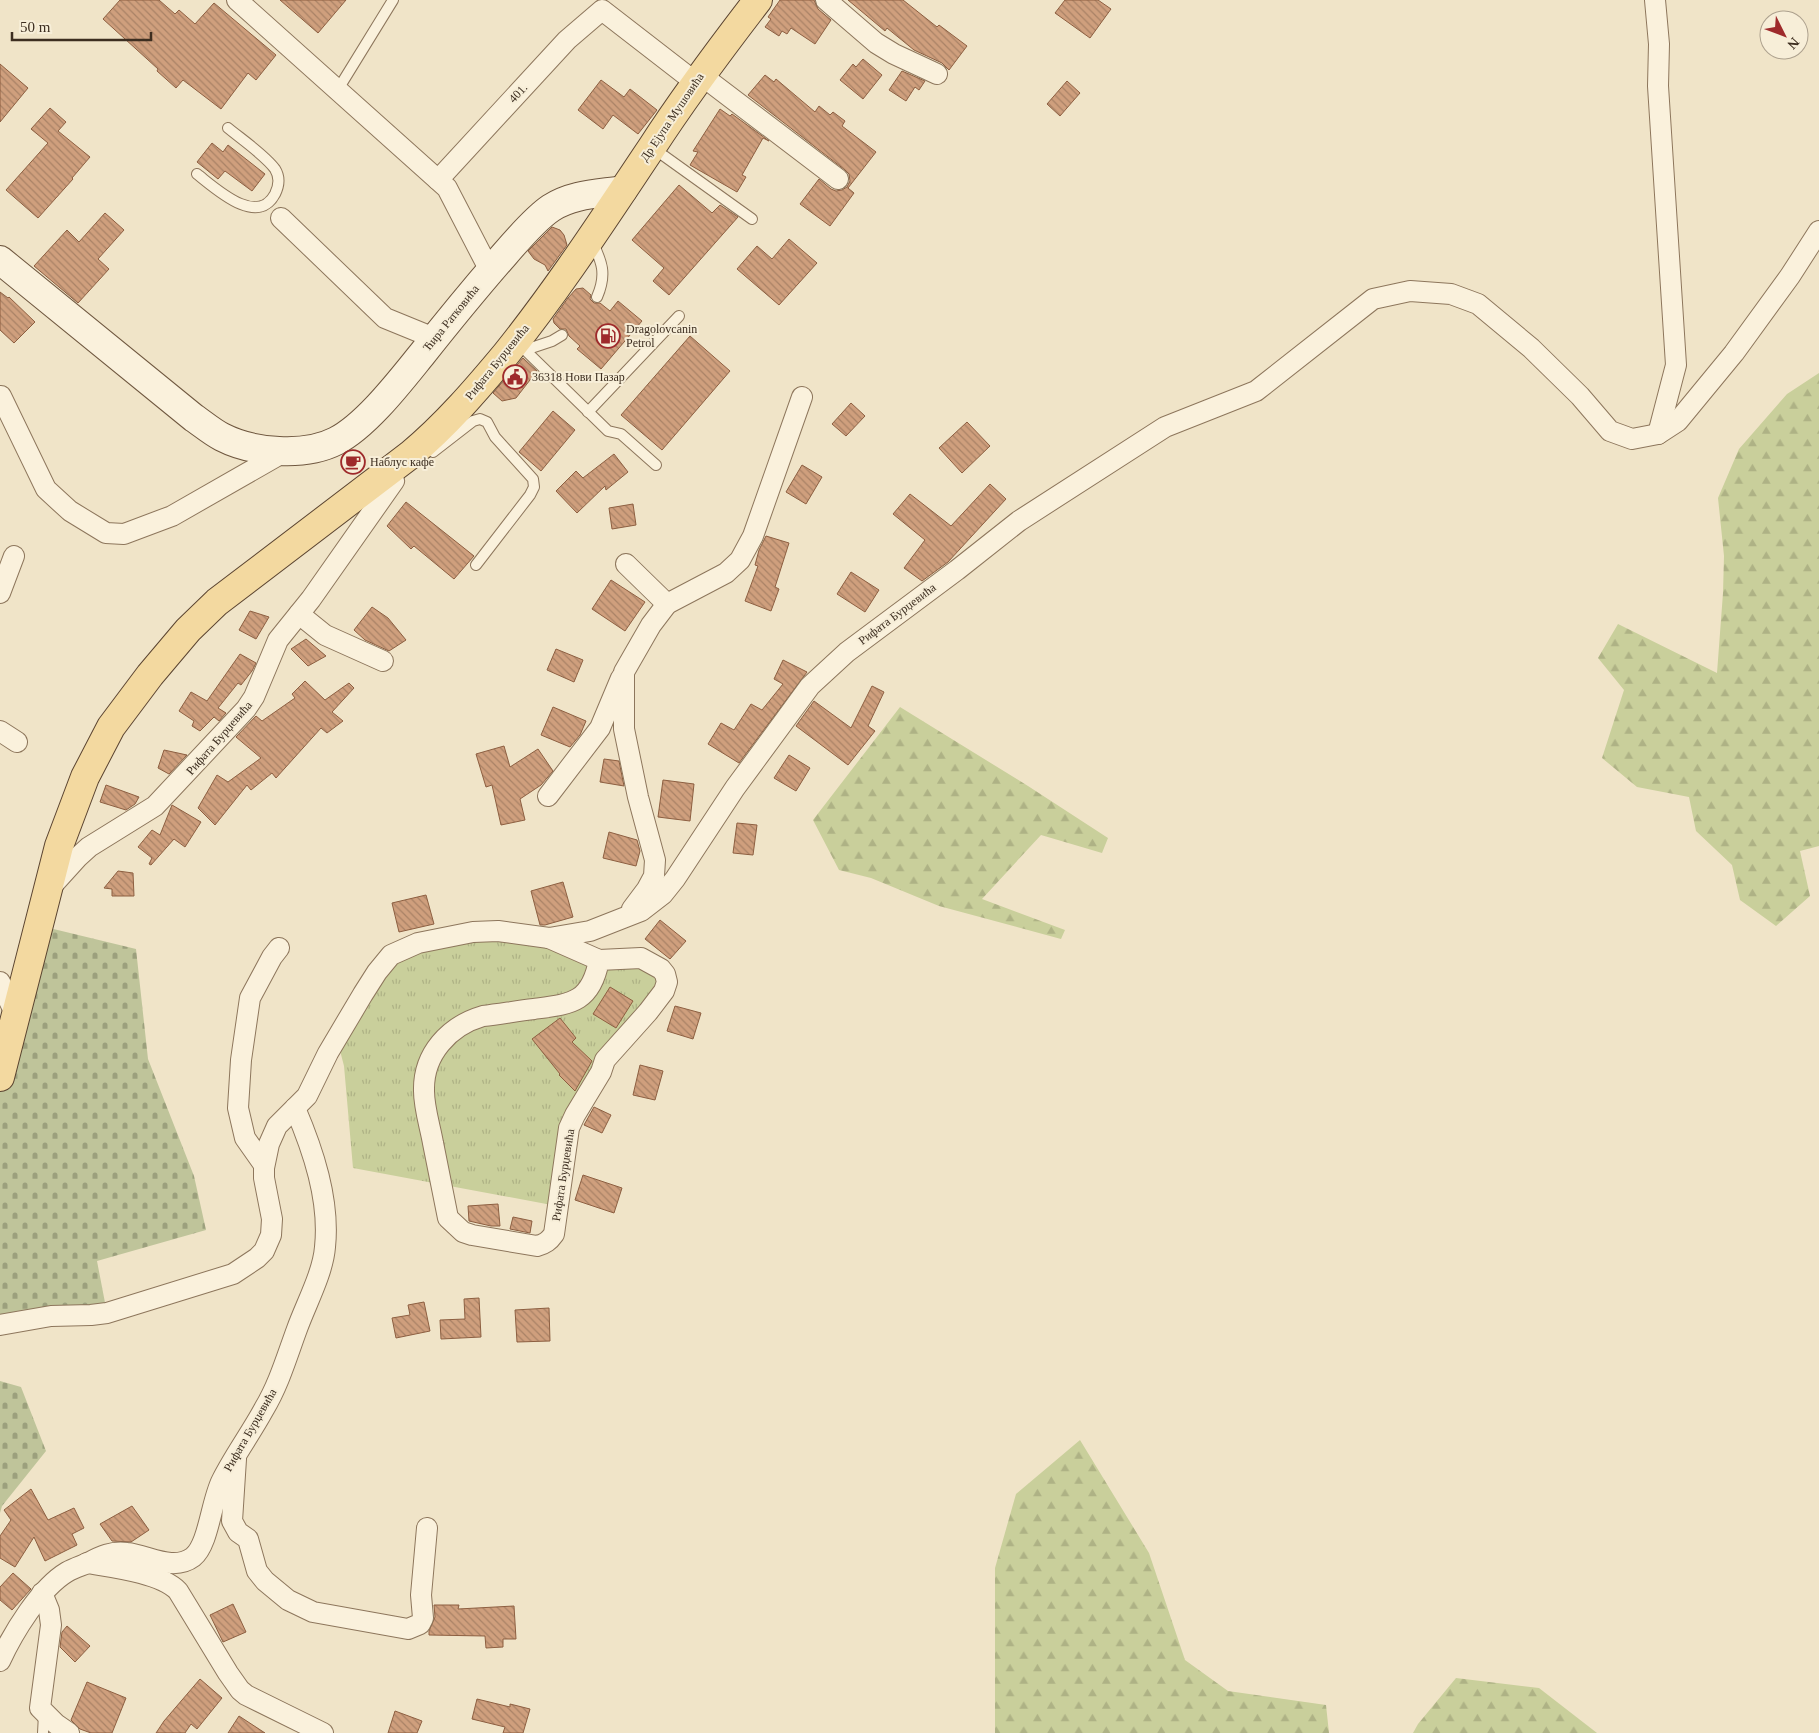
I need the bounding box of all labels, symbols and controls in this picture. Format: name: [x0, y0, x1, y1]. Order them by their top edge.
scale bar: [12, 10, 151, 42]
north arrow: [1759, 10, 1809, 60]
text: 50 m: [20, 19, 51, 35]
text: N: [1784, 35, 1802, 52]
street label: Др Ејупа Мушовића: [637, 70, 707, 164]
street label: 401.: [506, 81, 530, 105]
street label: Ћира Ратковића: [420, 282, 482, 354]
street label: Рифата Бурџевића: [462, 321, 532, 403]
place label: Dragolovcanin Petrol: [626, 322, 697, 350]
fuel station icon: Dragolovcanin Petrol: [595, 323, 621, 349]
public building icon: 36318 Нови Пазар: [502, 364, 528, 390]
place label: 36318 Нови Пазар: [532, 370, 625, 384]
cafe icon: Наблус кафе: [340, 449, 366, 475]
place label: Наблус кафе: [370, 455, 434, 469]
street label: Рифата Бурџевића: [856, 580, 939, 648]
street label: Рифата Бурџевића: [183, 698, 255, 778]
street label: Рифата Бурџевића: [549, 1127, 577, 1222]
street label: Рифата Бурџевића: [221, 1385, 280, 1474]

